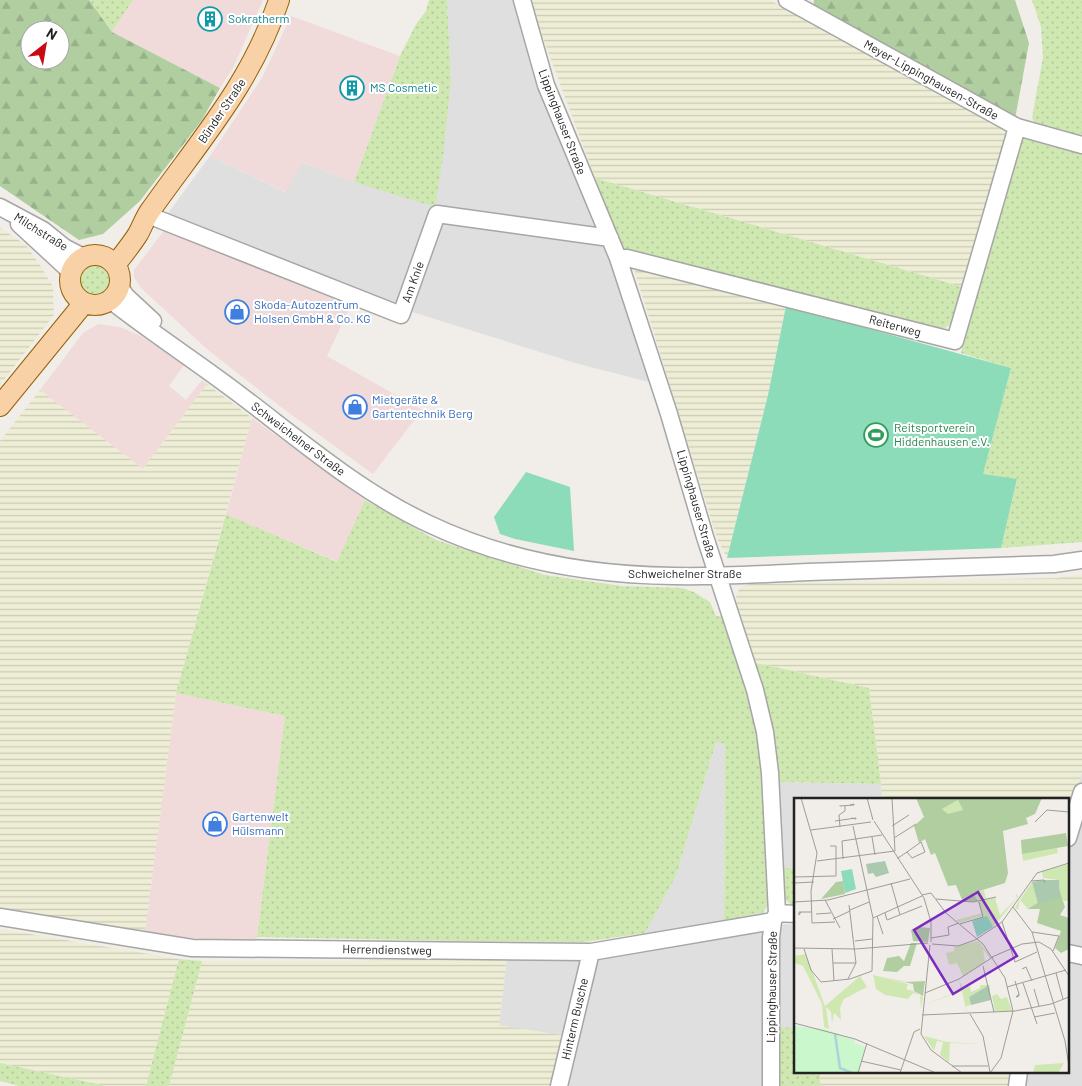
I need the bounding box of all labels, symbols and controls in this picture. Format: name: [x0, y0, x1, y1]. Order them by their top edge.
building icon: Sokratherm: [197, 6, 223, 32]
place label: Sokratherm: [228, 11, 290, 25]
north arrow: [20, 20, 70, 70]
text: N: [44, 24, 60, 43]
street label: Meyer-Lippinghausen-Straße: [862, 36, 1001, 122]
street label: Lippinghauser Straße: [536, 67, 590, 176]
street label: Bünder Straße: [194, 75, 248, 145]
building icon: MS Cosmetic: [339, 75, 365, 101]
place label: MS Cosmetic: [370, 80, 437, 94]
street label: Milchstraße: [12, 209, 71, 253]
street label: Am Knie: [398, 259, 426, 304]
place label: Skoda-Autozentrum Holsen GmbH & Co. KG: [254, 297, 371, 325]
shop icon: Skoda-Autozentrum Holsen GmbH & Co. KG: [224, 299, 250, 325]
street label: Reiterweg: [868, 311, 923, 339]
place label: Mietgeräte & Gartentechnik Berg: [372, 392, 473, 420]
shop icon: Mietgeräte & Gartentechnik Berg: [342, 394, 368, 420]
street label: Schweichelner Straße: [249, 398, 348, 478]
place label: Reitsportverein Hiddenhausen e.V.: [894, 420, 990, 448]
sports icon: Reitsportverein Hiddenhausen e.V.: [863, 422, 889, 448]
street label: Lippinghauser Straße: [675, 448, 719, 559]
street label: Schweichelner Straße: [628, 566, 742, 580]
inset map: [794, 798, 1070, 1074]
place label: Gartenwelt Hülsmann: [232, 809, 289, 837]
shop icon: Gartenwelt Hülsmann: [202, 811, 228, 837]
street label: Lippinghauser Straße: [763, 931, 779, 1043]
street label: Herrendienstweg: [342, 941, 432, 957]
street label: Hinterm Busche: [558, 977, 590, 1061]

